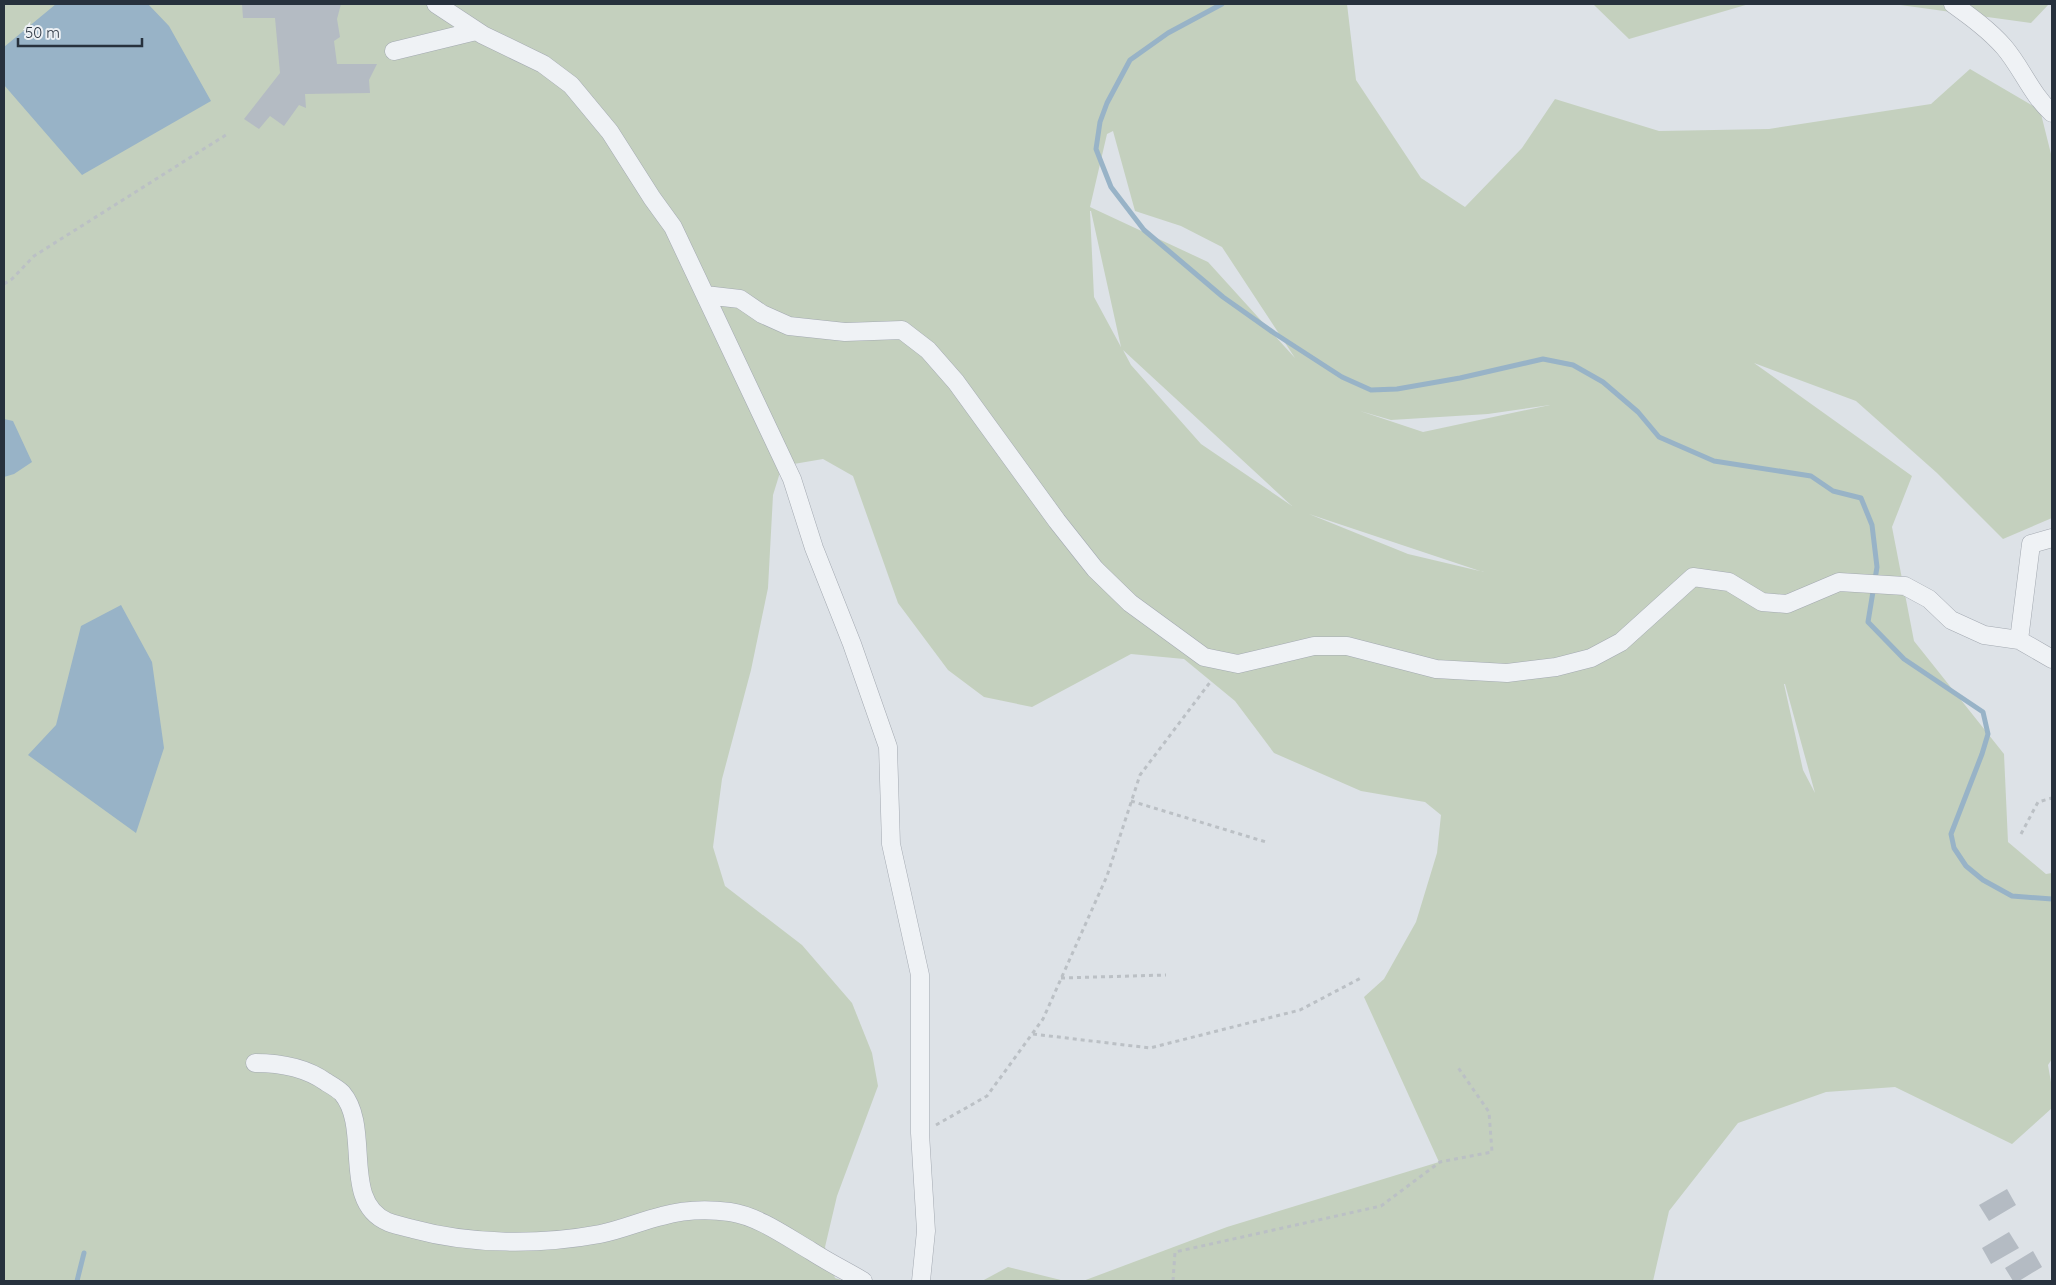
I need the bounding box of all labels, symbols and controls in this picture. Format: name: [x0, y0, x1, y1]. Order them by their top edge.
scale bar: [18, 15, 141, 47]
text: 50 m: [25, 23, 60, 42]

